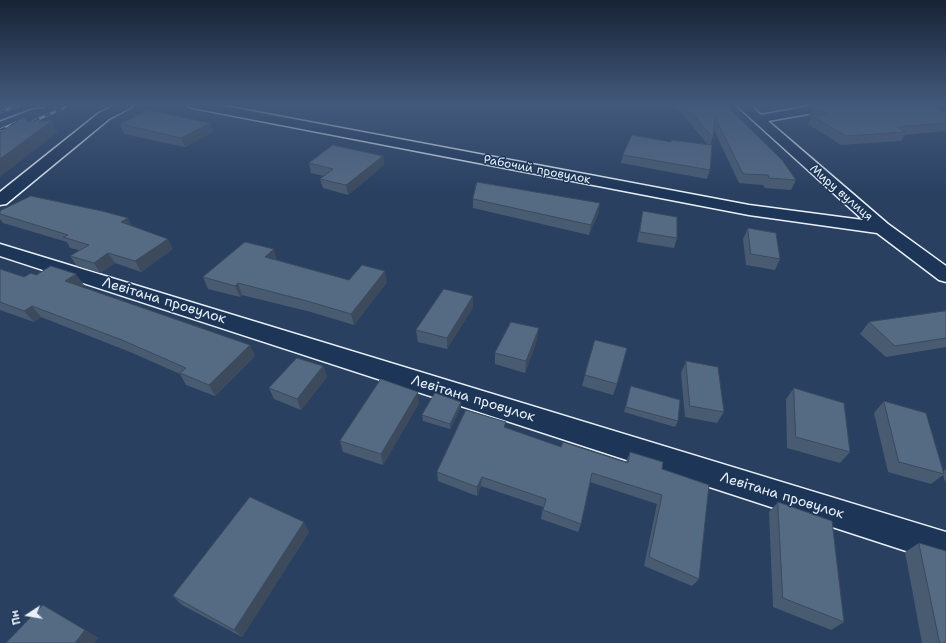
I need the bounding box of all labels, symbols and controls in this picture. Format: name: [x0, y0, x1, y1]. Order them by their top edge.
street label: Рабочий провулок: [482, 153, 592, 187]
street label: Миру вулиця: [807, 162, 875, 224]
street label: Левітана провулок: [100, 274, 228, 328]
street label: Левітана провулок: [409, 372, 537, 426]
street label: Левітана провулок: [718, 469, 846, 523]
north arrow: [8, 595, 48, 635]
text: Пн: [7, 609, 25, 626]

